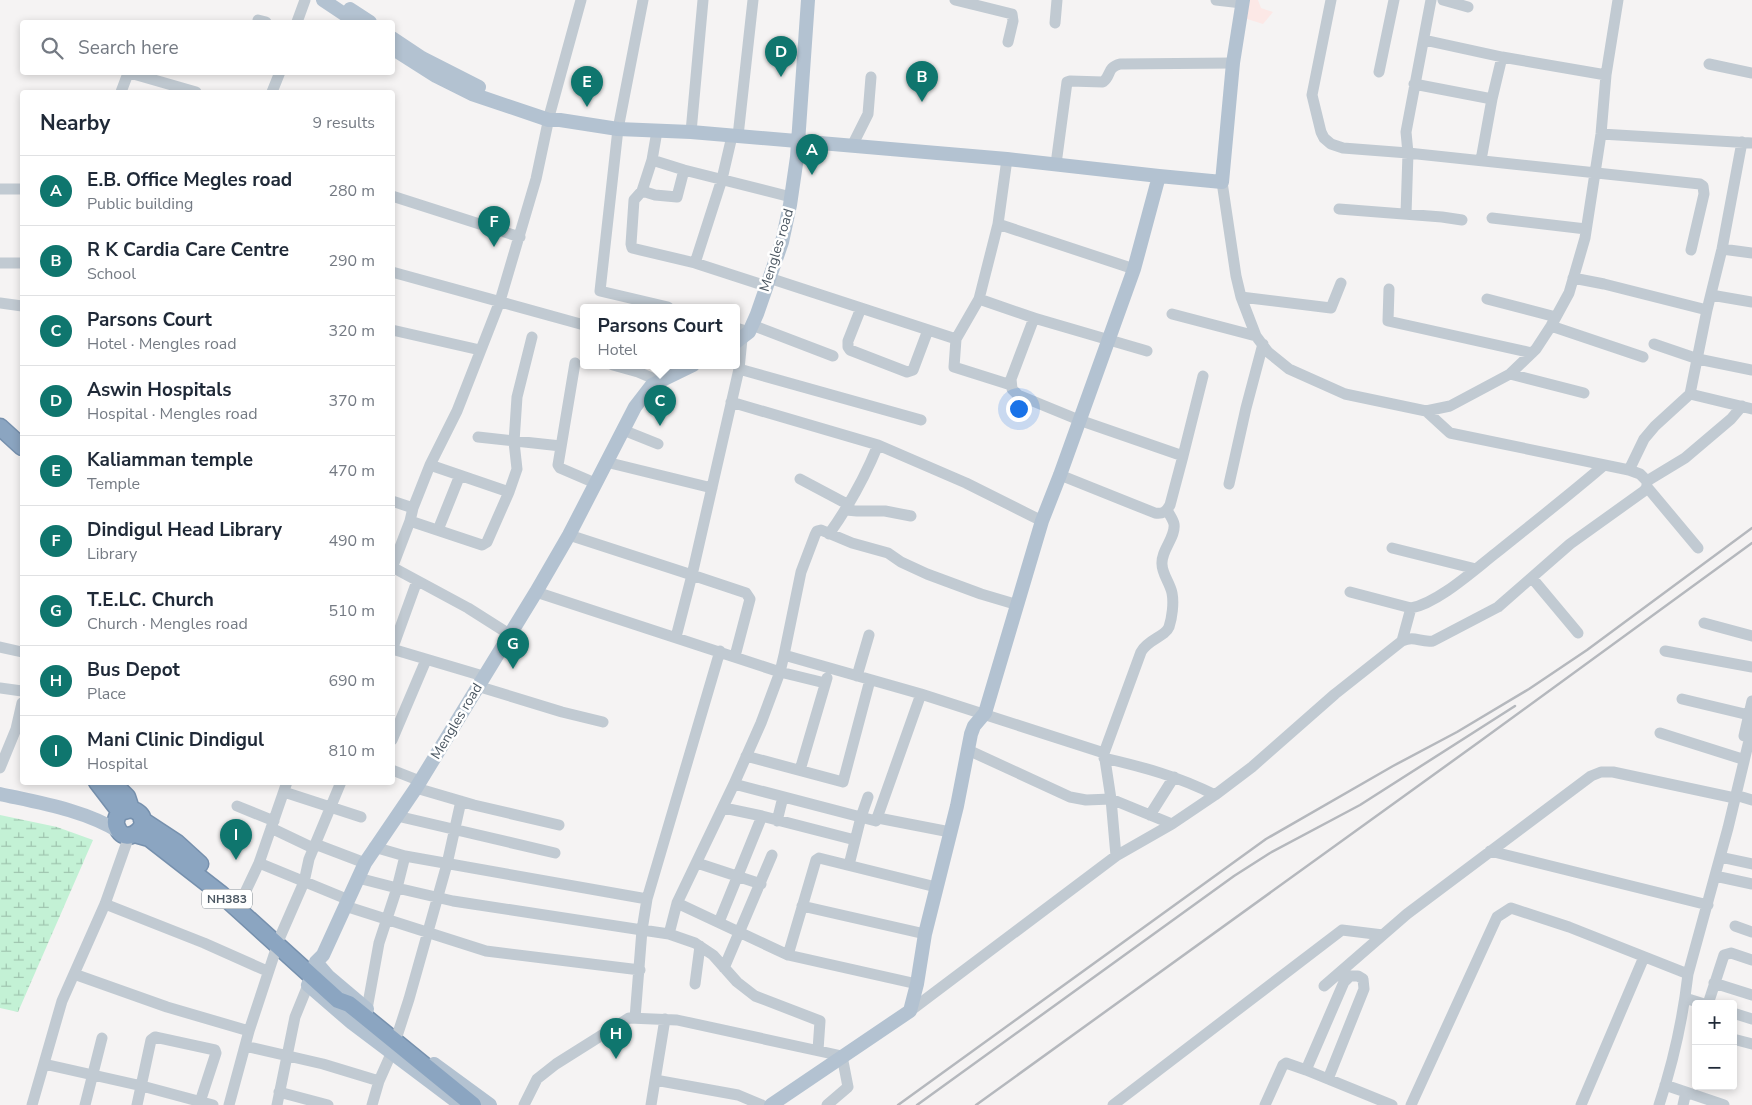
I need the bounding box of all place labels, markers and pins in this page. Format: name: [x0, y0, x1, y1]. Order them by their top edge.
pin: D: [765, 36, 797, 77]
pin: B: [906, 61, 938, 102]
pin: E: [571, 66, 603, 107]
pin: A: [796, 134, 828, 175]
pin: F: [478, 206, 510, 247]
pin: C: [644, 385, 676, 426]
pin: G: [497, 628, 529, 669]
pin: I: [220, 819, 252, 860]
pin: H: [600, 1018, 632, 1059]

